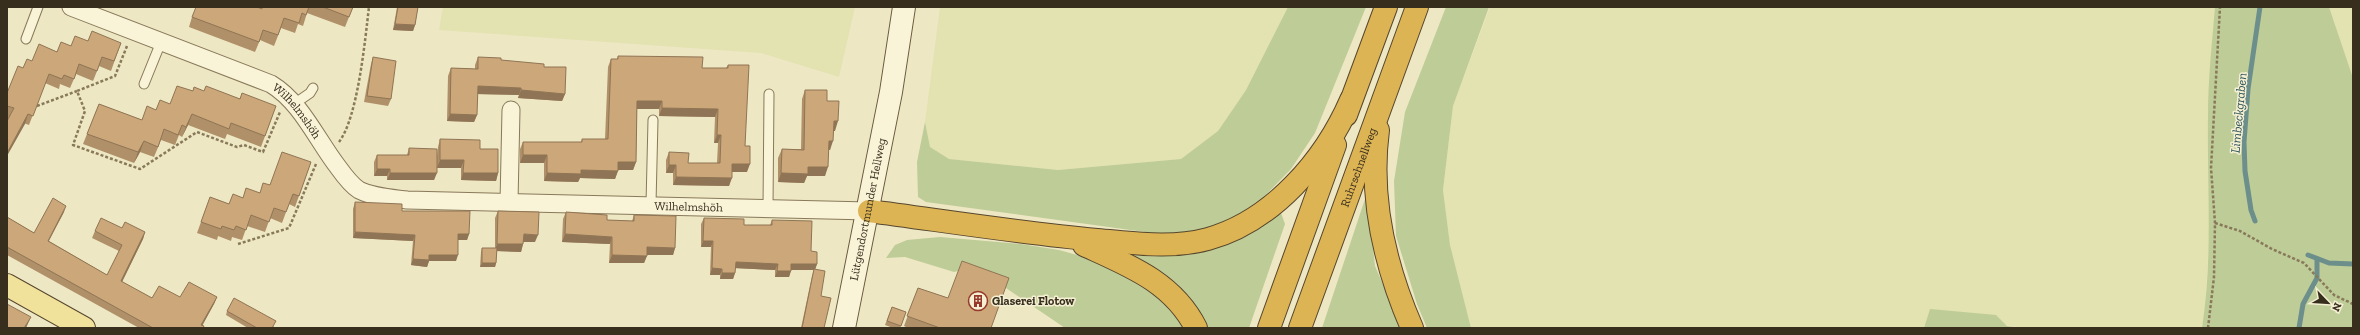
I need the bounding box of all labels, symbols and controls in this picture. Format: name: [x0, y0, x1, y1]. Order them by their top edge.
water label: Limbeckgraben: [2228, 72, 2249, 154]
street label: Wilhelmshöh: [270, 80, 324, 142]
street label: Ruhrschnellweg: [1338, 125, 1380, 209]
street label: Lütgendortmunder Hellweg: [847, 137, 889, 282]
street label: Wilhelmshöh: [654, 199, 723, 215]
north arrow: [2308, 283, 2348, 323]
building icon: Glaserei Flotow: [967, 290, 989, 312]
place label: Glaserei Flotow: [992, 294, 1075, 308]
text: N: [2329, 300, 2344, 314]

